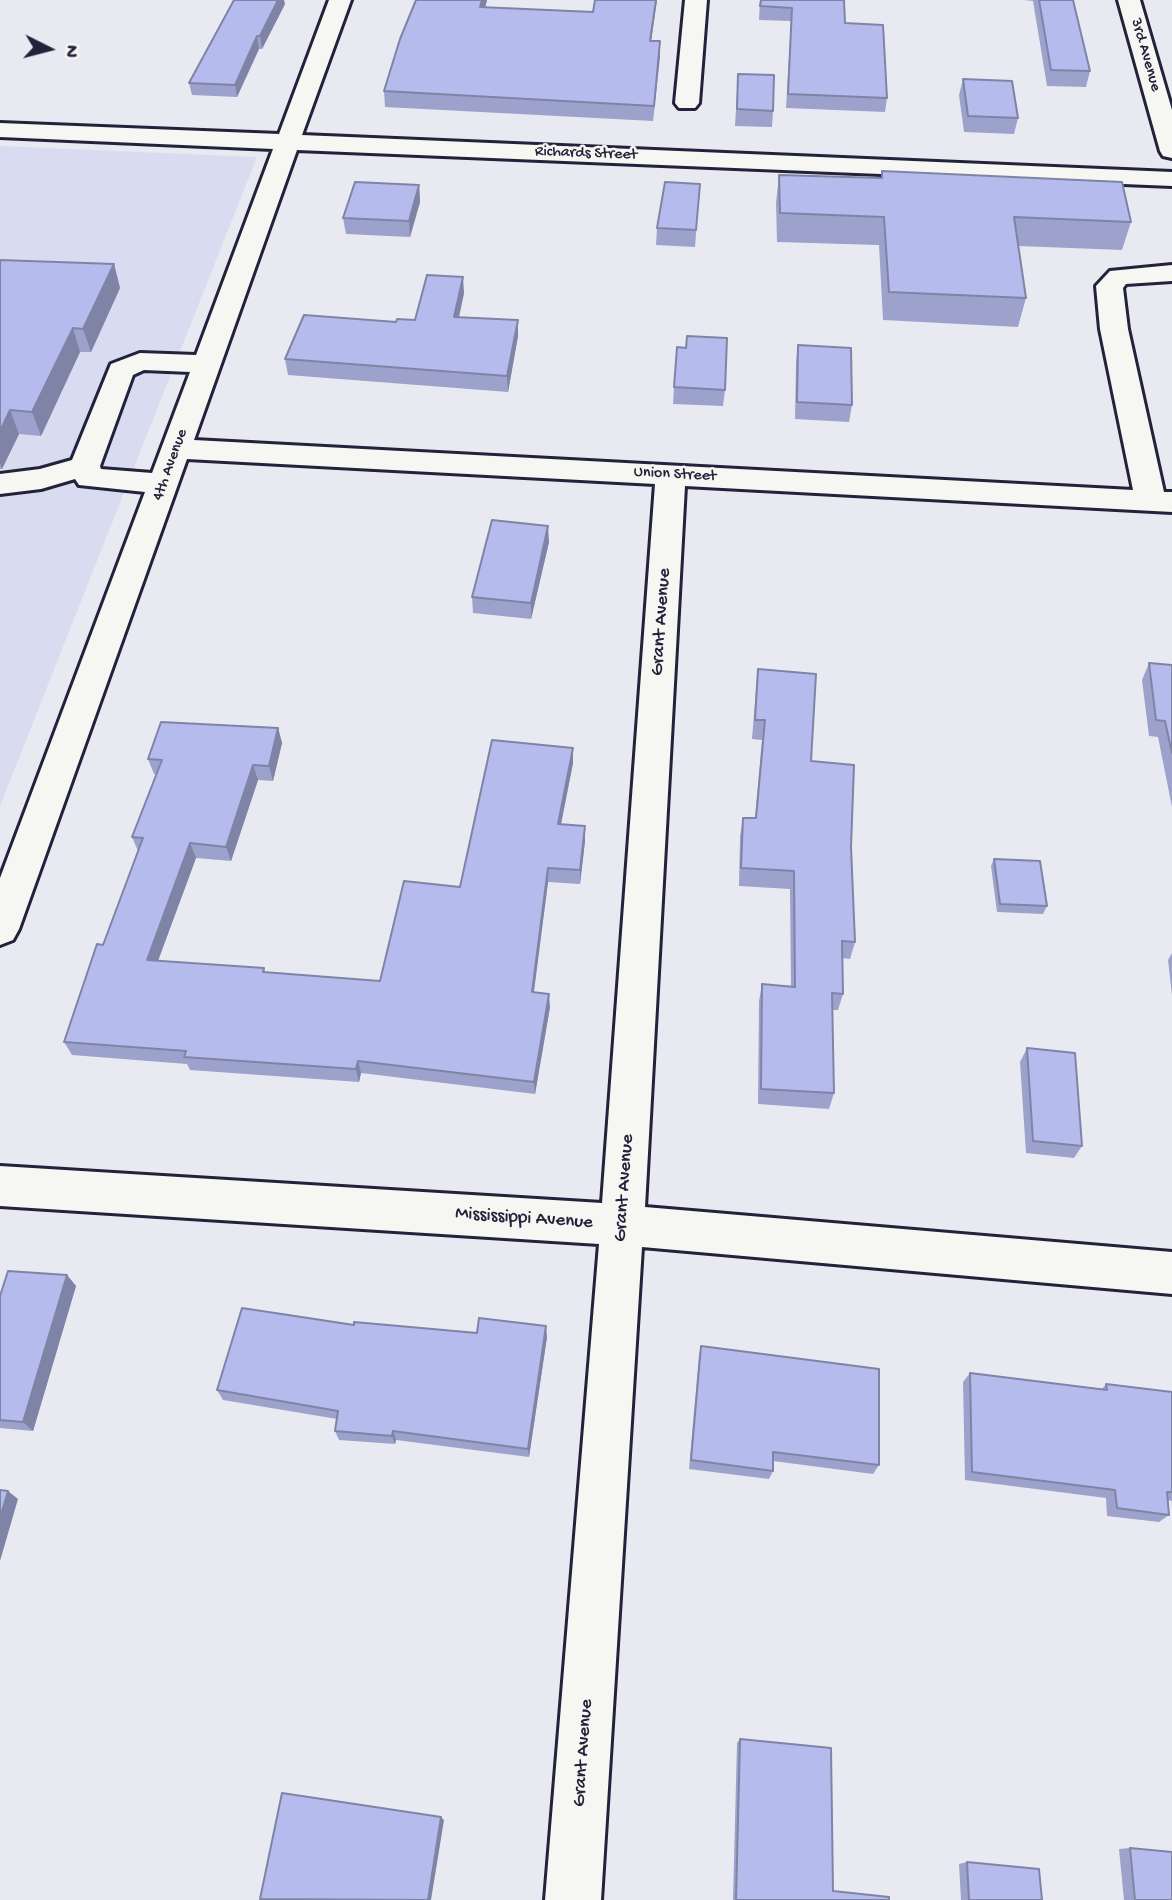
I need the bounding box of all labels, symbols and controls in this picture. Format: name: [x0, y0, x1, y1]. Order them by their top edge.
north arrow: [14, 14, 84, 84]
street label: 3rd Avenue: [1125, 16, 1165, 94]
text: N: [58, 44, 82, 59]
street label: Richards Street: [535, 143, 637, 165]
street label: 4th Avenue: [149, 427, 193, 503]
street label: Union Street: [633, 463, 717, 487]
street label: Grant Avenue: [647, 567, 677, 677]
street label: Grant Avenue: [610, 1133, 640, 1243]
street label: Mississippi Avenue: [454, 1203, 594, 1235]
street label: Grant Avenue: [569, 1698, 599, 1808]

